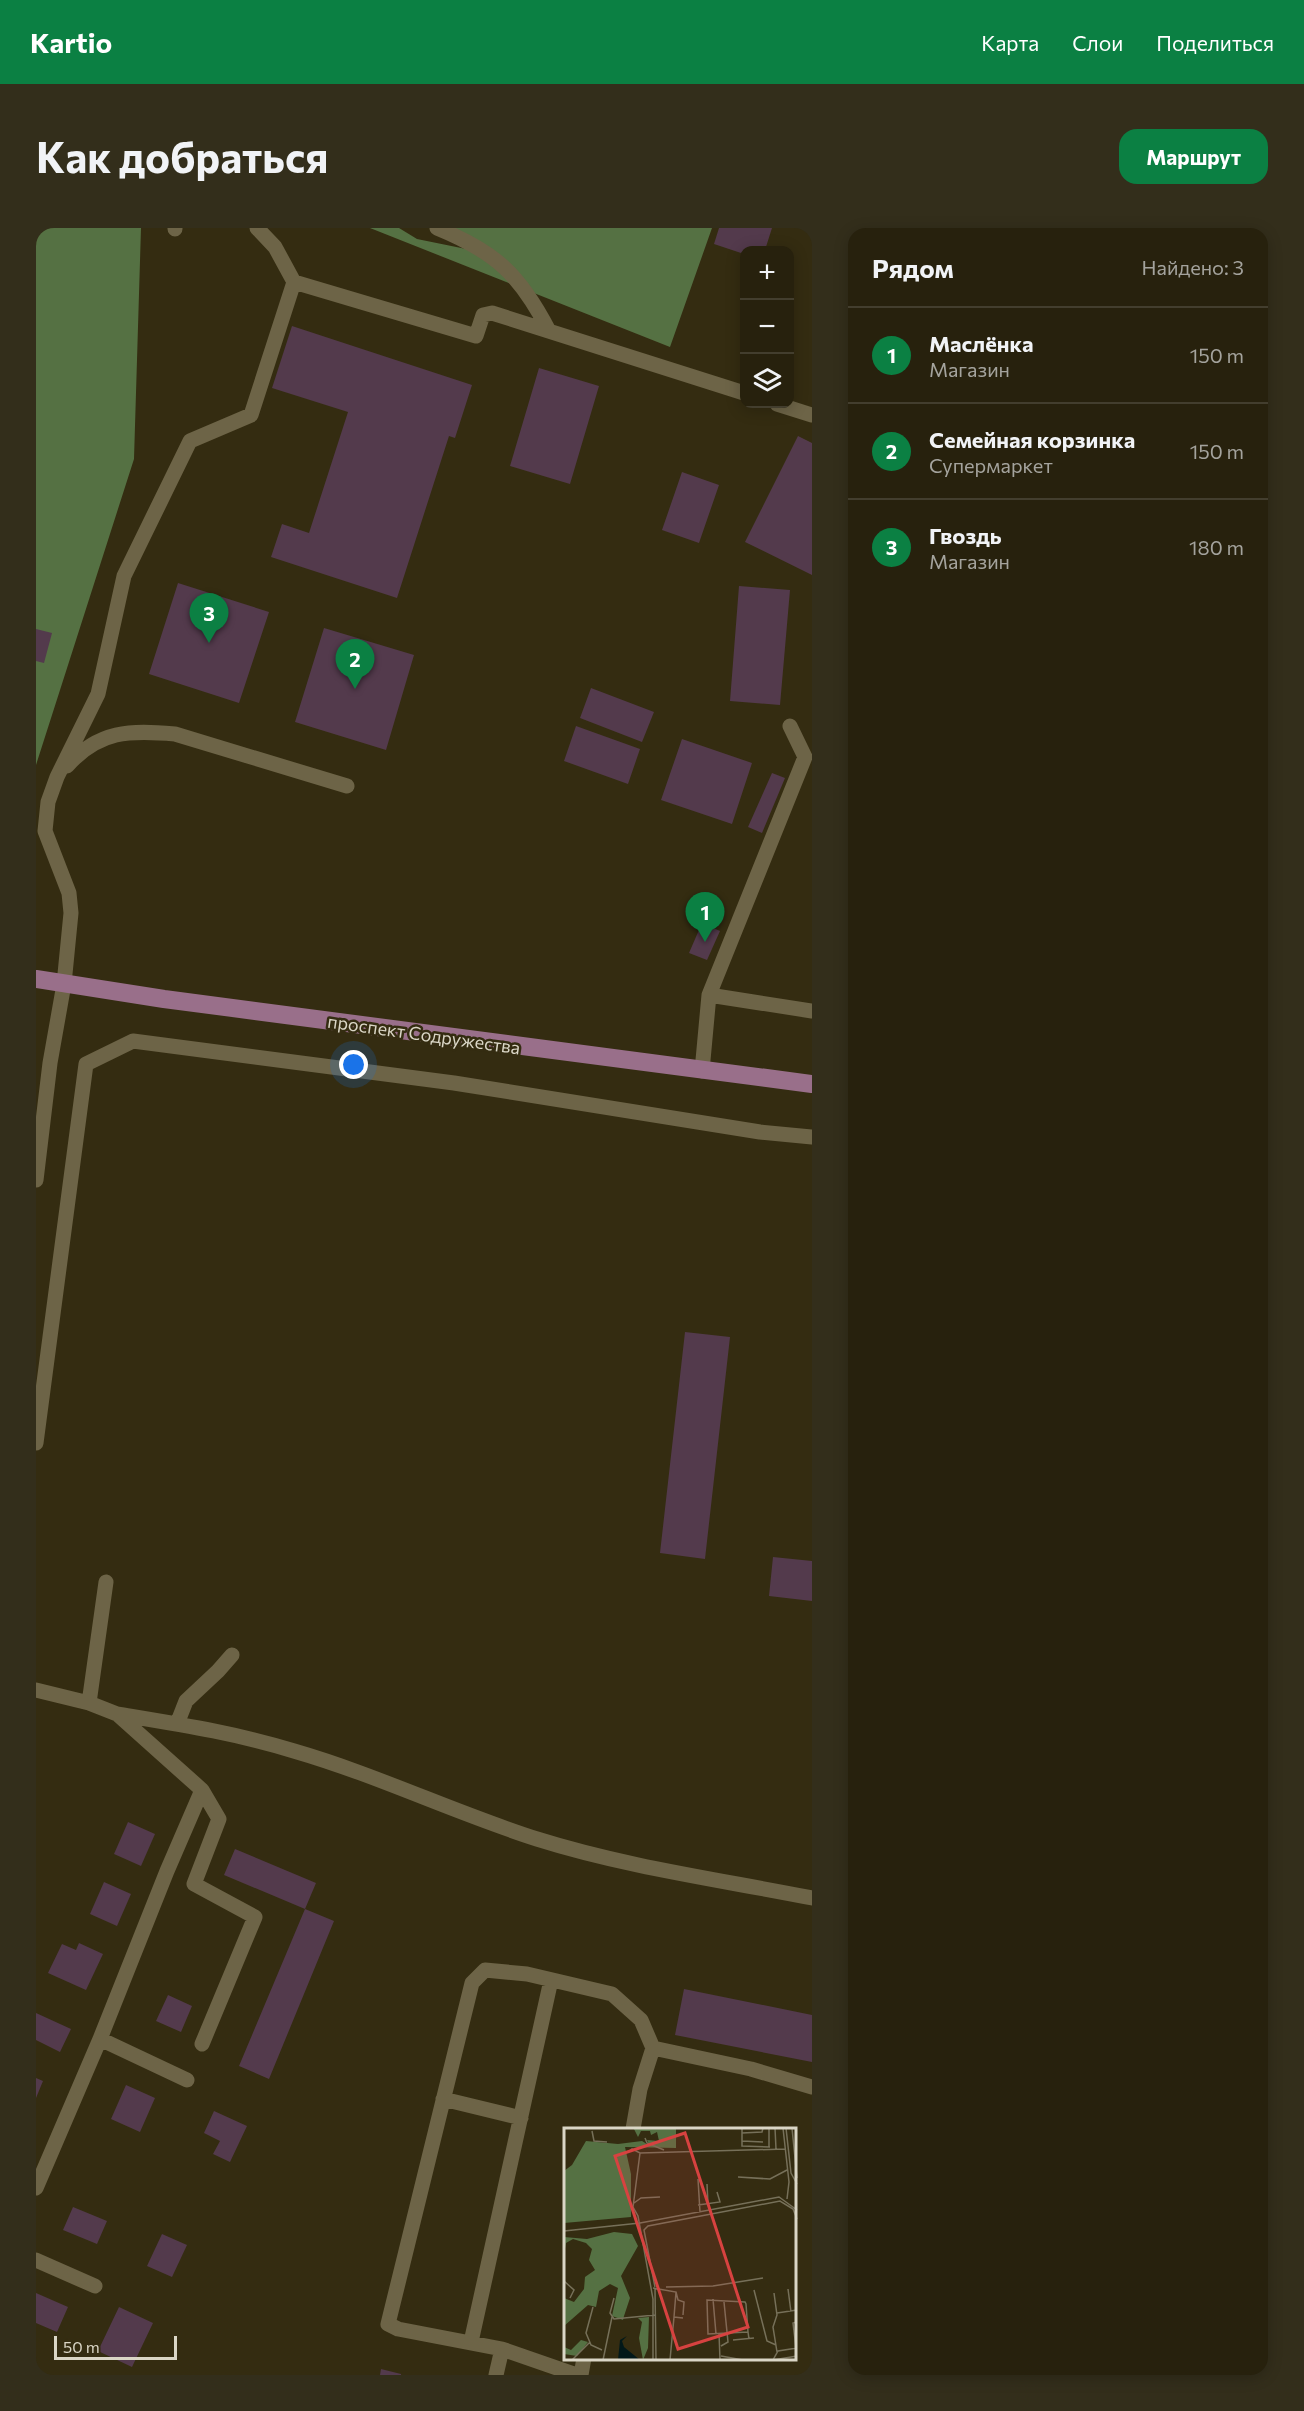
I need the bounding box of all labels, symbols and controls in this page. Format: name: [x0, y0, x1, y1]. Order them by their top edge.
text: Kartio: [30, 25, 112, 59]
text: Карта: [981, 30, 1039, 55]
text: Слои: [1072, 30, 1123, 55]
text: Поделиться: [1156, 30, 1274, 55]
button: Маршрут: [1119, 129, 1268, 184]
text: Как добраться: [36, 130, 328, 182]
map controls: [740, 246, 794, 408]
button: +: [740, 246, 794, 300]
text: Рядом: [872, 252, 954, 283]
text: Найдено: 3: [1142, 255, 1244, 279]
button: −: [740, 300, 794, 354]
text: Маслёнка: [929, 330, 1034, 357]
text: 1: [887, 343, 896, 367]
text: 150 m: [1190, 343, 1244, 367]
button: layers: [740, 354, 794, 408]
text: Магазин: [929, 357, 1010, 381]
text: Семейная корзинка: [929, 426, 1135, 453]
text: 2: [886, 439, 897, 463]
text: 150 m: [1190, 439, 1244, 463]
text: Супермаркет: [929, 453, 1053, 477]
text: Гвоздь: [929, 522, 1002, 549]
text: 3: [886, 535, 897, 559]
text: 180 m: [1189, 535, 1244, 559]
text: Магазин: [929, 549, 1010, 573]
pin: 3: [190, 594, 228, 643]
pin: 2: [336, 640, 374, 689]
pin: 1: [686, 892, 724, 942]
street label: проспект Содружества: [326, 1010, 522, 1058]
your location: [339, 1050, 368, 1079]
inset map: [564, 2128, 797, 2360]
scale bar: [54, 2333, 177, 2360]
text: 50 m: [63, 2337, 100, 2356]

